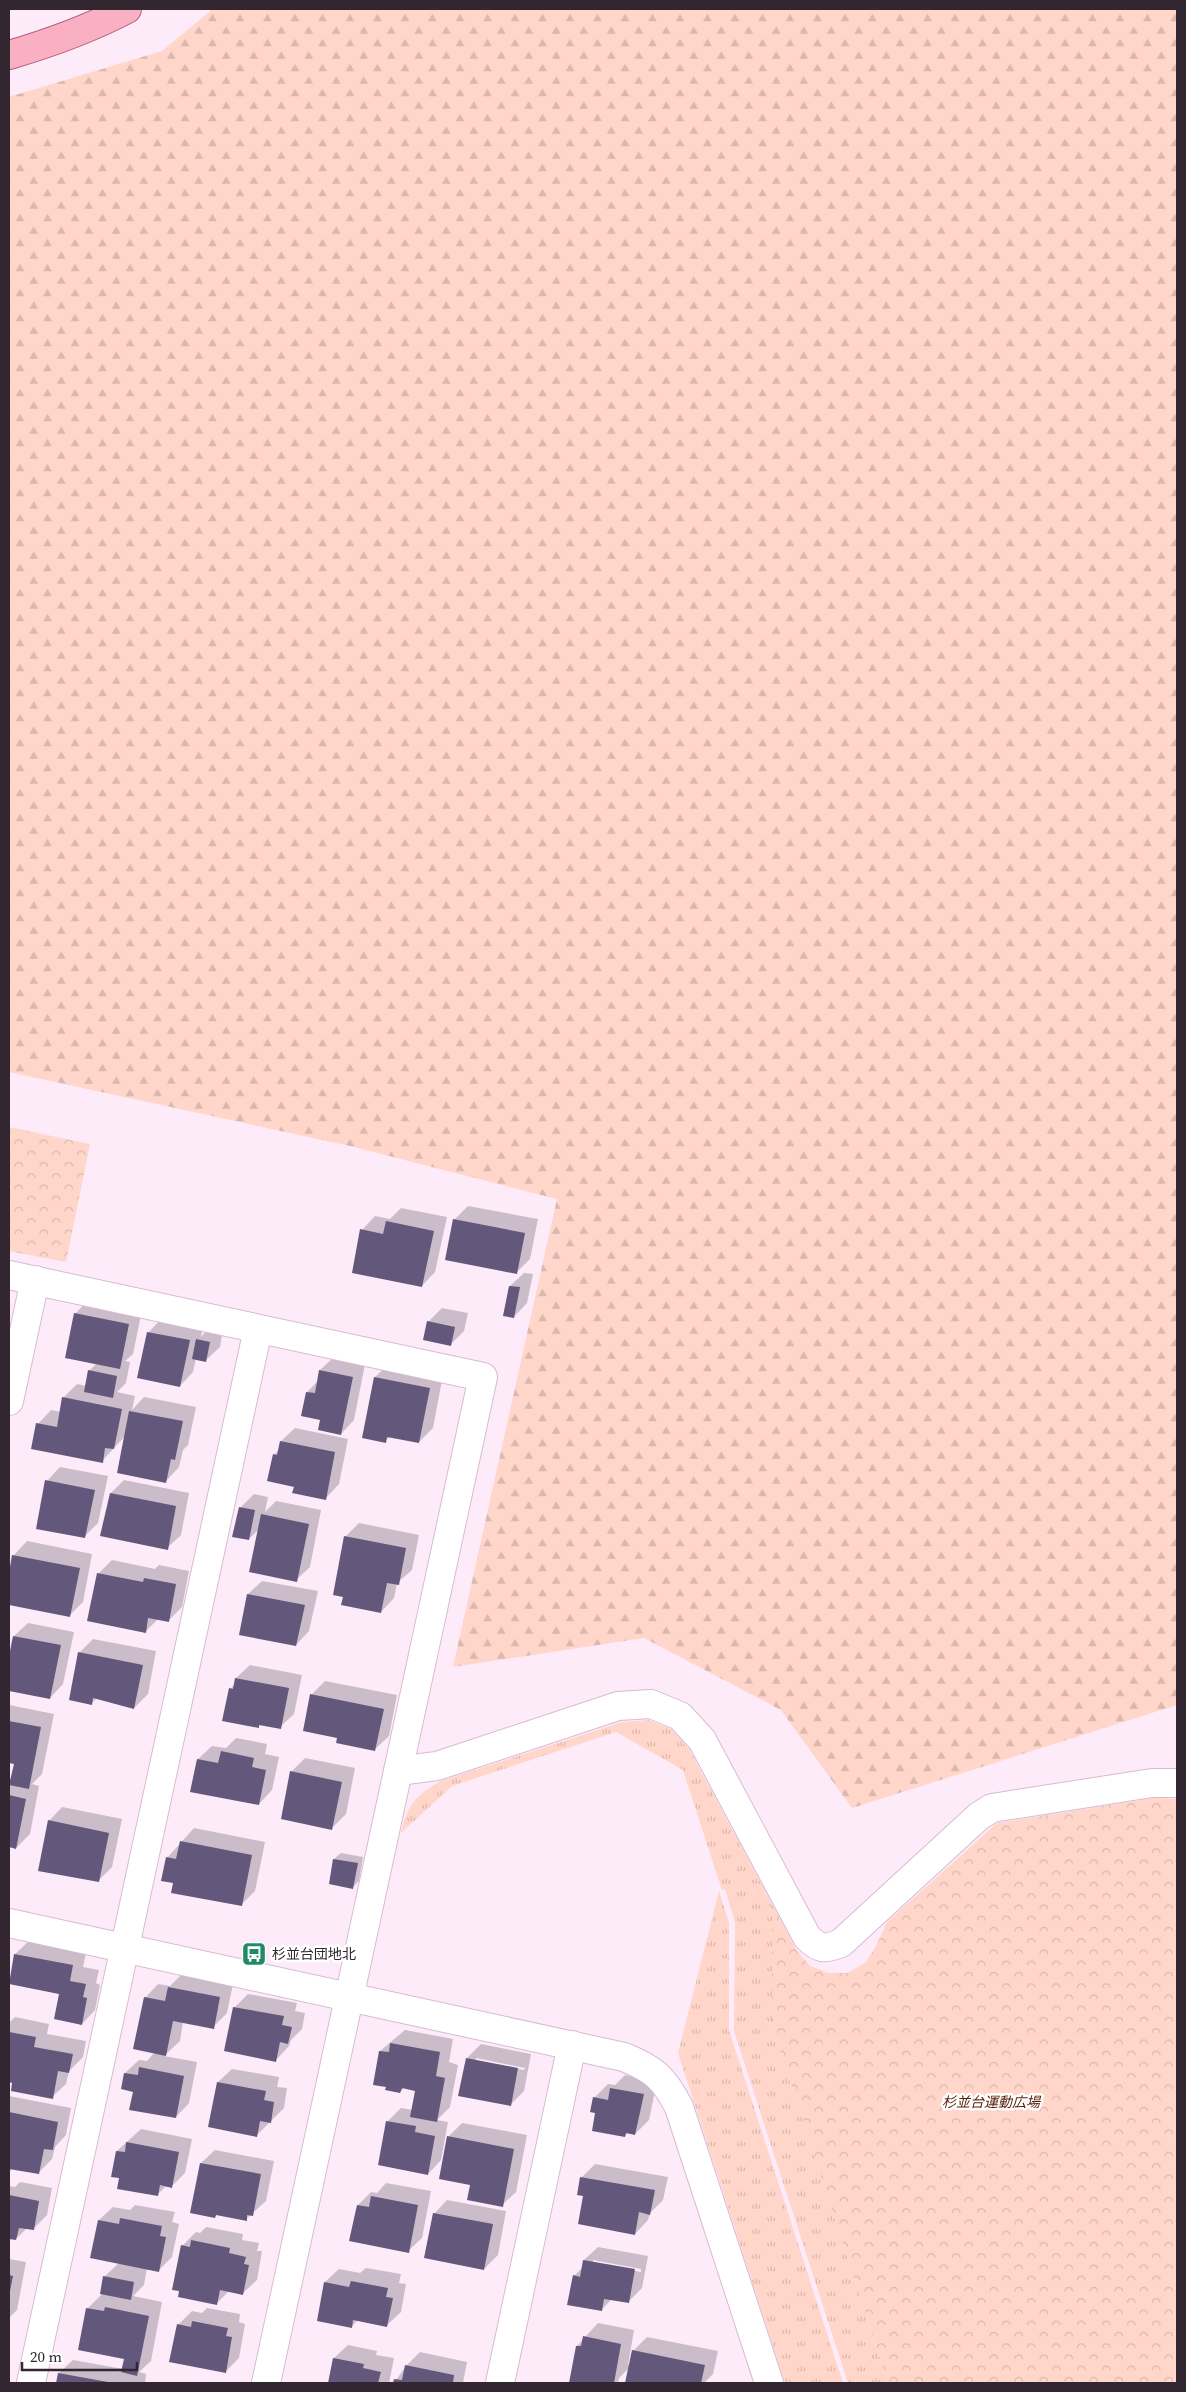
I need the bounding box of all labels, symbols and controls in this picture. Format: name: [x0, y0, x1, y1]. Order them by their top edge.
bus stop icon: 杉並台団地北: [241, 1941, 267, 1967]
place label: 杉並台団地北: [272, 1944, 356, 1964]
park label: 杉並台運動広場: [942, 2092, 1042, 2112]
scale bar: [22, 2340, 138, 2372]
text: 20 m: [30, 2346, 62, 2367]

